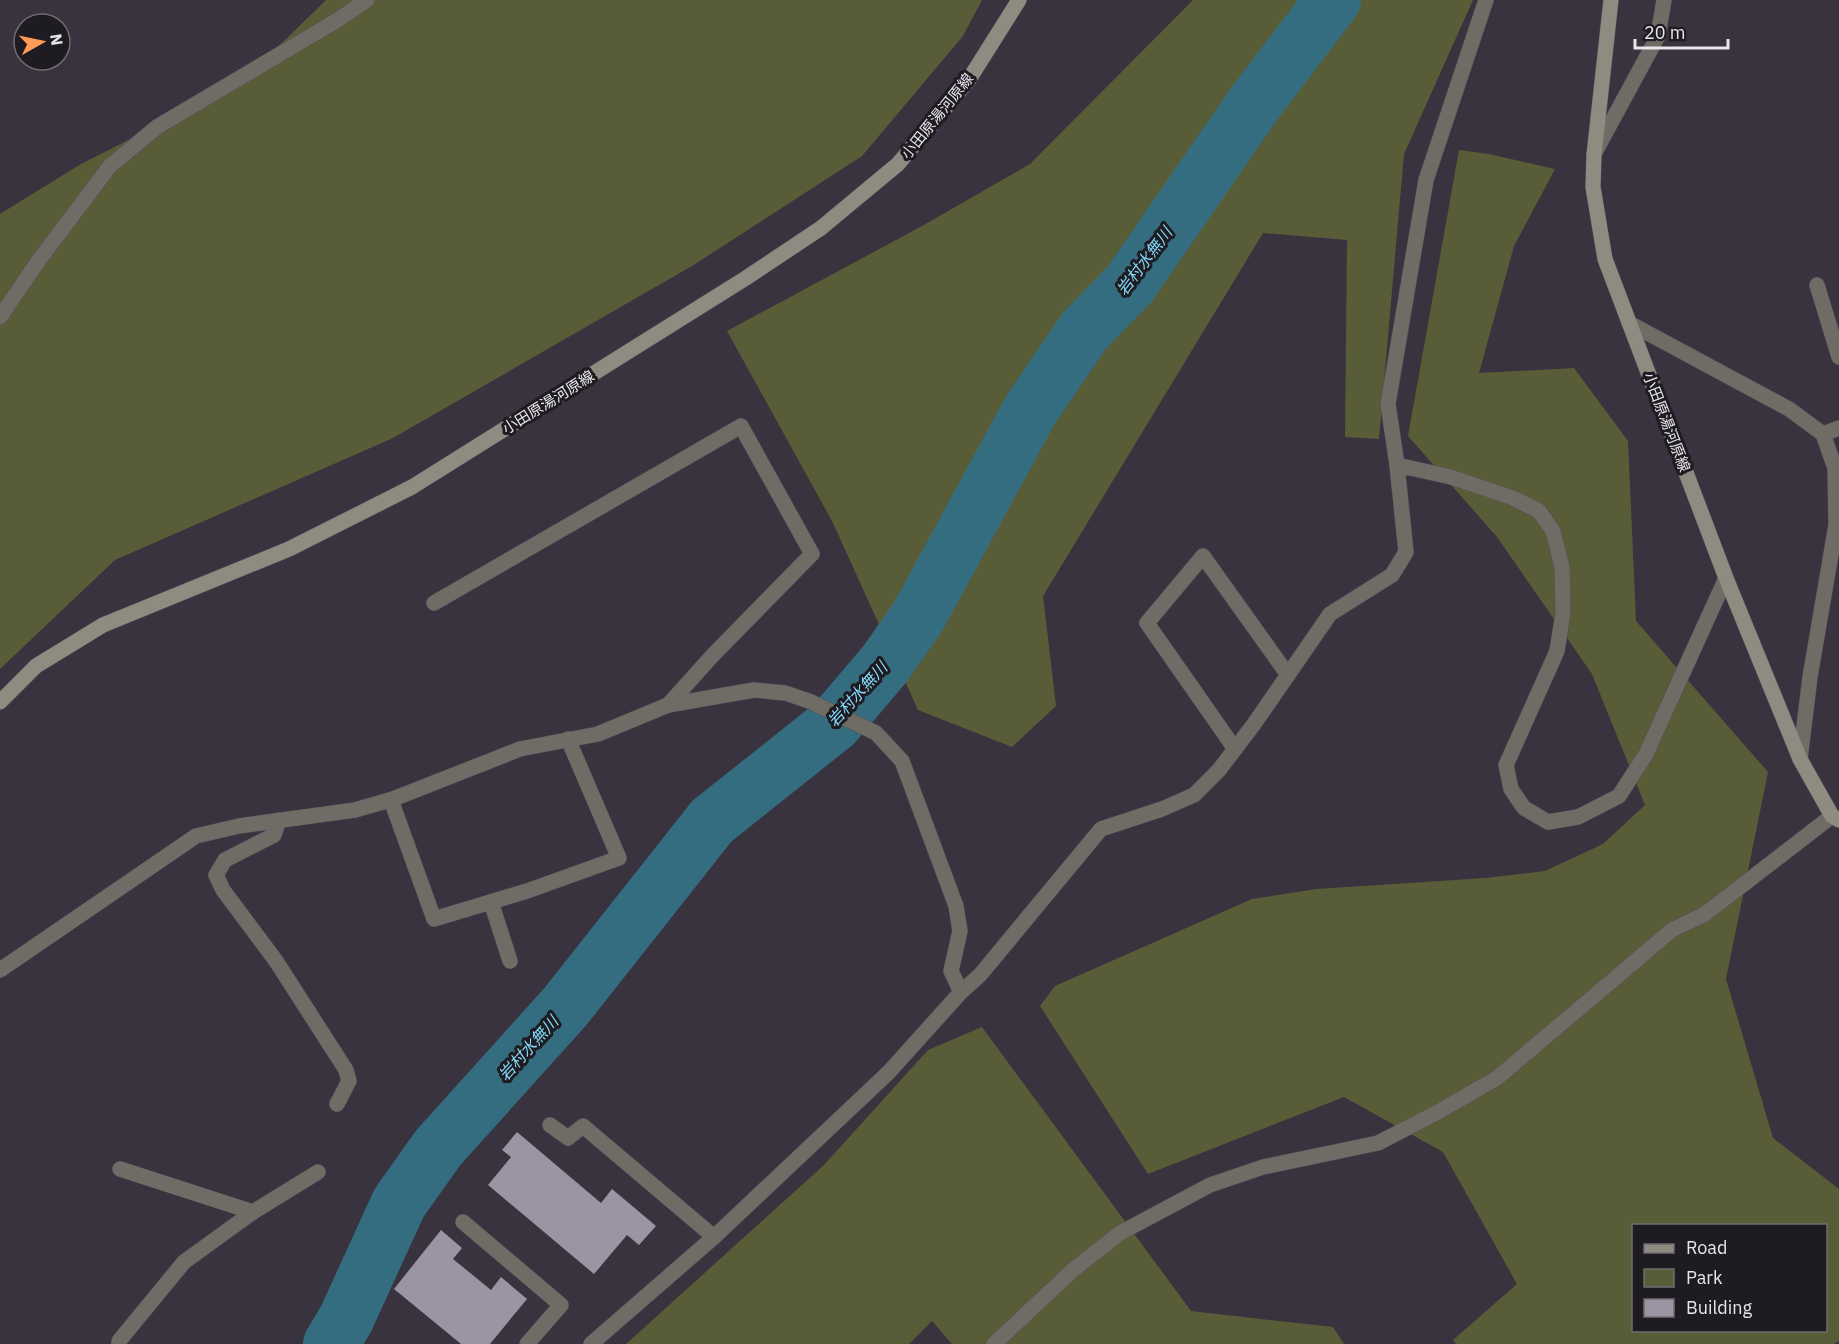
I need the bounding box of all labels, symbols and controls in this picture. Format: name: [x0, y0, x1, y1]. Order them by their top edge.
north arrow: [12, 12, 72, 72]
scale bar: [1635, 12, 1728, 50]
text: 20 m: [1644, 21, 1686, 44]
text: N: [46, 32, 68, 47]
street label: 小田原湯河原線: [897, 69, 977, 163]
water label: 岩村水無川: [1112, 221, 1177, 299]
street label: 小田原湯河原線: [498, 366, 598, 438]
street label: 小田原湯河原線: [1639, 370, 1695, 474]
water label: 岩村水無川: [823, 656, 893, 730]
water label: 岩村水無川: [494, 1010, 564, 1084]
legend: [1632, 1224, 1827, 1332]
text: Road: [1686, 1236, 1727, 1259]
text: Park: [1686, 1266, 1723, 1289]
text: Building: [1686, 1296, 1753, 1319]

